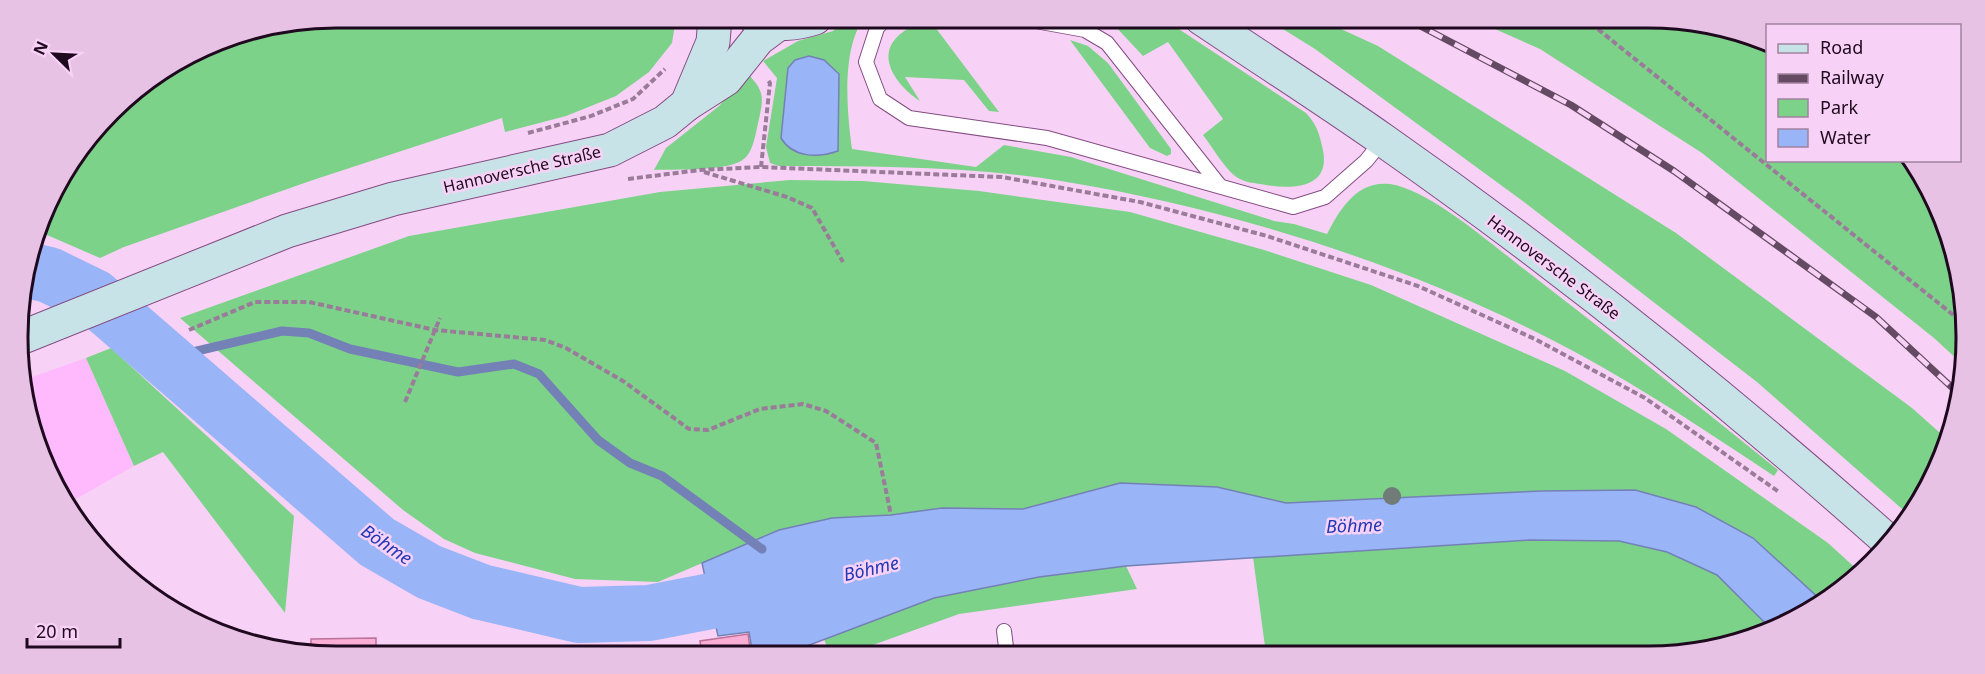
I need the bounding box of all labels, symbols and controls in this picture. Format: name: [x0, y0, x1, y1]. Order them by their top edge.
north arrow: [24, 24, 84, 84]
legend: [1766, 24, 1961, 162]
text: Road: [1820, 35, 1863, 59]
text: N: [28, 37, 53, 58]
text: Railway: [1820, 65, 1885, 89]
text: Park: [1820, 95, 1858, 119]
text: Water: [1820, 125, 1871, 149]
street label: Hannoversche Straße: [441, 140, 603, 198]
street label: Hannoversche Straße: [1483, 210, 1625, 324]
water label: Böhme: [1326, 512, 1382, 538]
water label: Böhme: [357, 518, 417, 570]
water label: Böhme: [841, 550, 901, 586]
scale bar: [27, 611, 120, 649]
text: 20 m: [36, 619, 78, 643]

